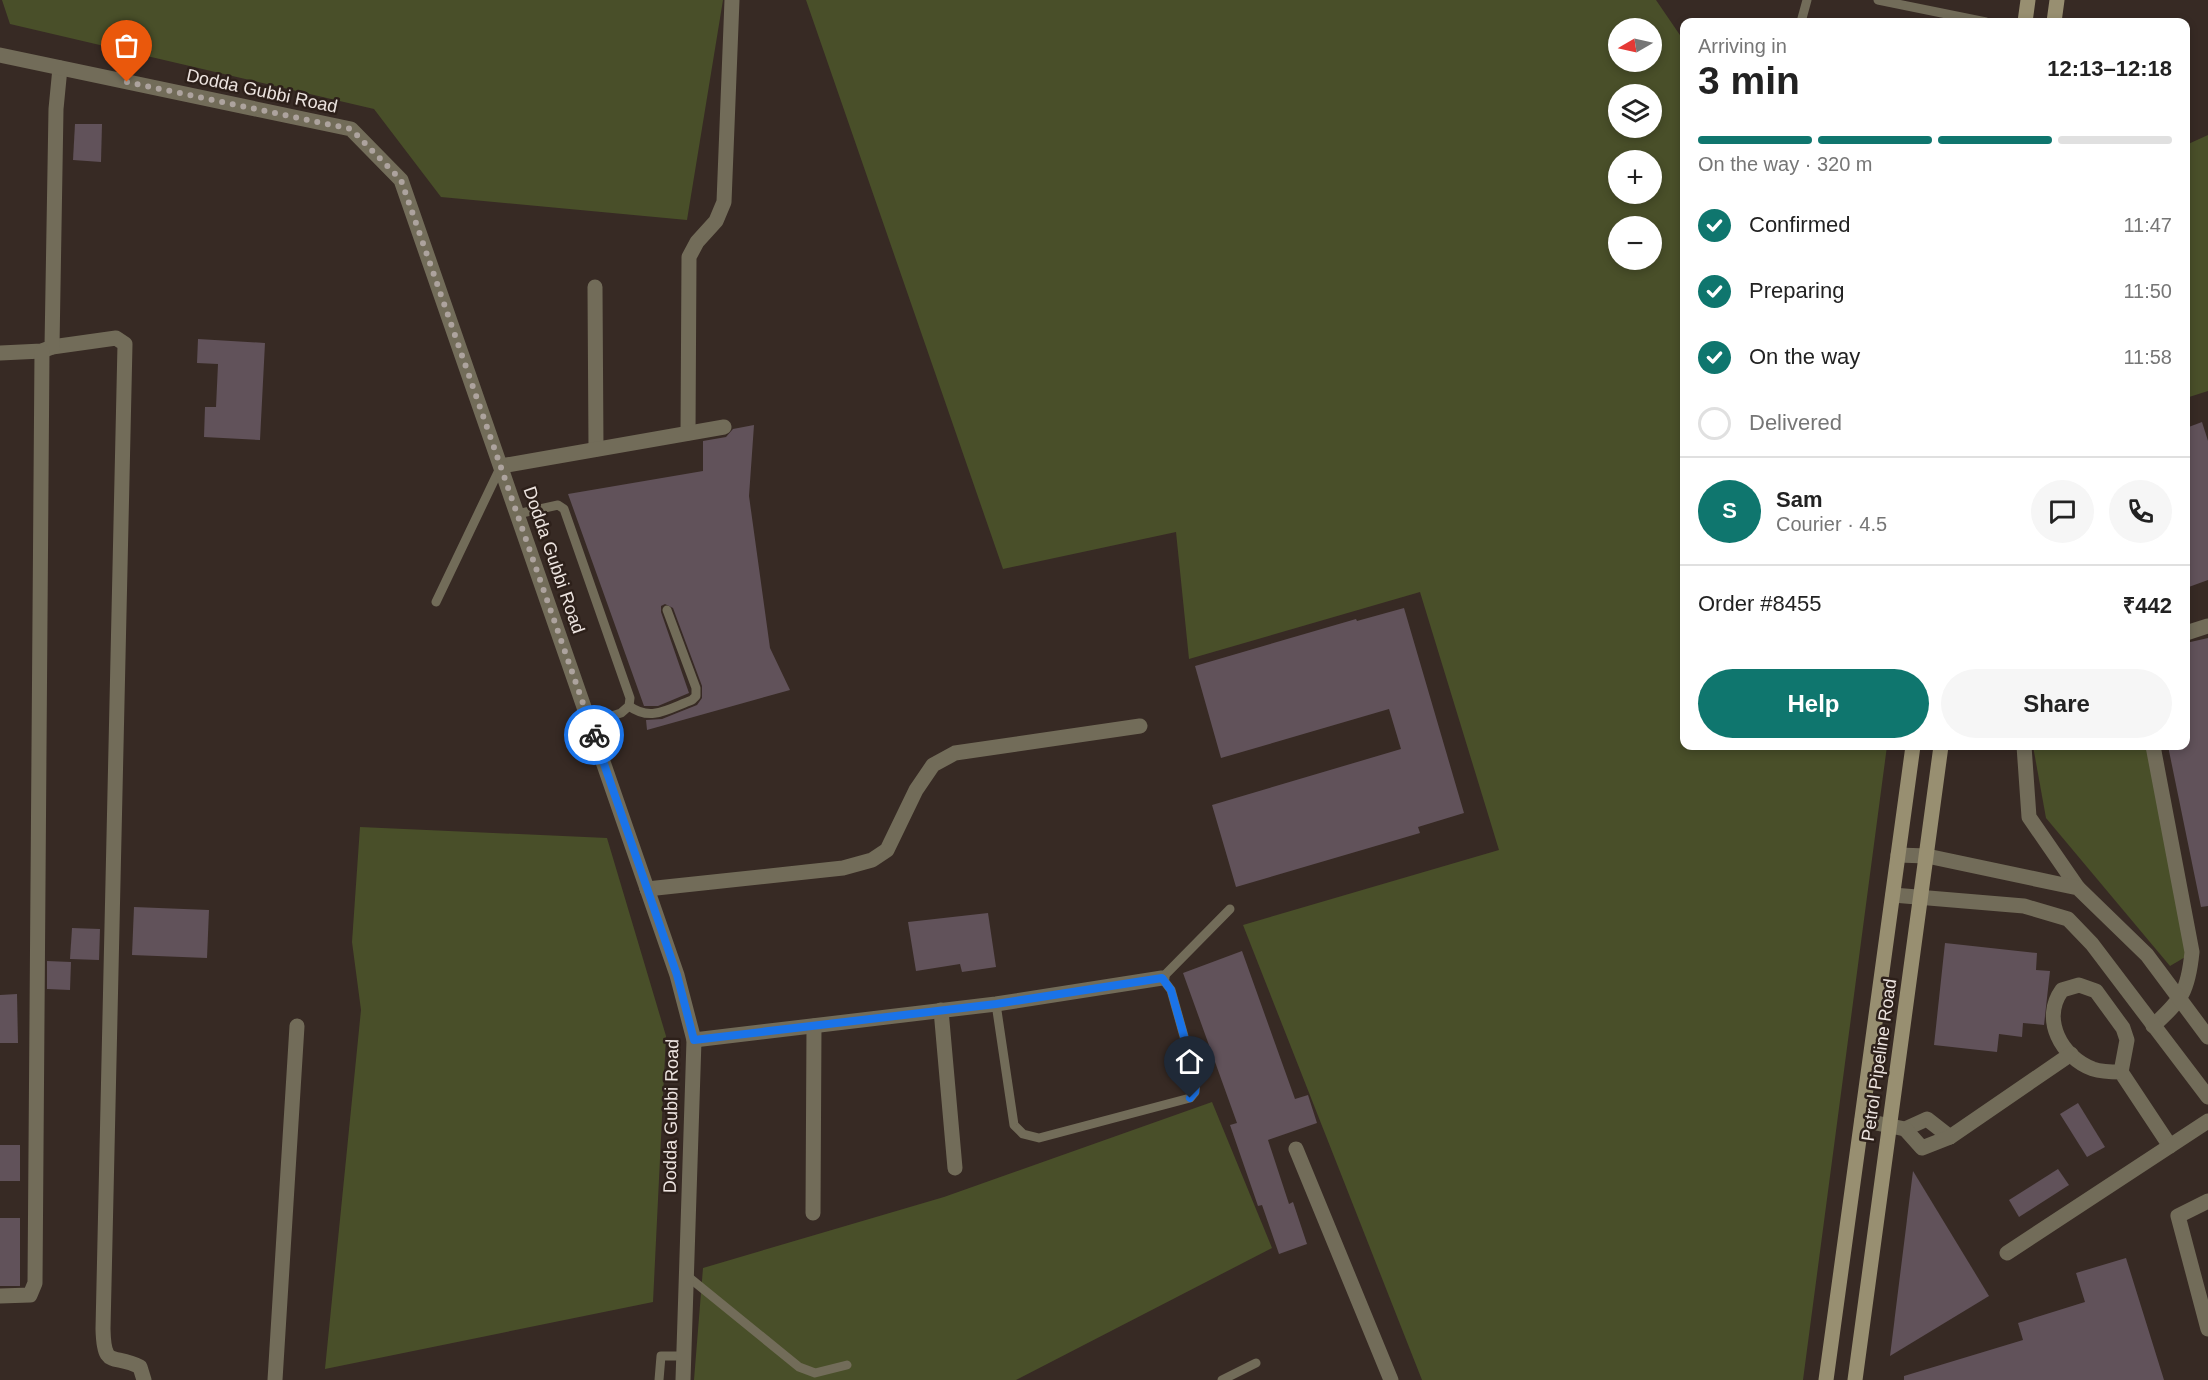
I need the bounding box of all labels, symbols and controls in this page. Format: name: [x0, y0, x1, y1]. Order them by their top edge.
north arrow: [1608, 18, 1662, 72]
map controls: [1608, 18, 1662, 270]
pin: [101, 20, 152, 82]
icon: bag: [110, 29, 143, 62]
text: Arriving in: [1698, 35, 1787, 57]
text: 12:13–12:18: [2047, 56, 2172, 81]
text: 3 min: [1698, 59, 1800, 102]
street label: Dodda Gubbi Road: [185, 65, 339, 117]
button: layers: [1608, 84, 1662, 138]
button: +: [1608, 150, 1662, 204]
text: On the way · 320 m: [1698, 153, 1873, 175]
icon: check: [1698, 209, 1731, 242]
text: Confirmed: [1749, 212, 1850, 237]
text: 11:47: [2123, 214, 2172, 236]
button: −: [1608, 216, 1662, 270]
icon: check: [1698, 275, 1731, 308]
text: Preparing: [1749, 278, 1844, 303]
text: 11:50: [2123, 280, 2172, 302]
icon: check: [1698, 341, 1731, 374]
text: On the way: [1749, 344, 1860, 369]
text: 11:58: [2123, 346, 2172, 368]
text: Delivered: [1749, 410, 1842, 435]
button: chat: [2031, 480, 2094, 543]
button: phone: [2109, 480, 2172, 543]
street label: Dodda Gubbi Road: [519, 484, 589, 636]
text: Sam: [1776, 487, 1822, 512]
text: S: [1722, 498, 1737, 523]
text: Courier · 4.5: [1776, 513, 1887, 535]
text: Order #8455: [1698, 591, 1822, 616]
text: ₹442: [2123, 593, 2172, 618]
button: Help: [1698, 669, 1929, 738]
button: Share: [1941, 669, 2172, 738]
courier: [564, 705, 624, 765]
icon: bike: [578, 719, 611, 752]
street label: Petrol Pipeline Road: [1858, 977, 1900, 1143]
pin: [1164, 1036, 1215, 1098]
street label: Dodda Gubbi Road: [660, 1039, 682, 1193]
icon: home: [1173, 1045, 1206, 1078]

